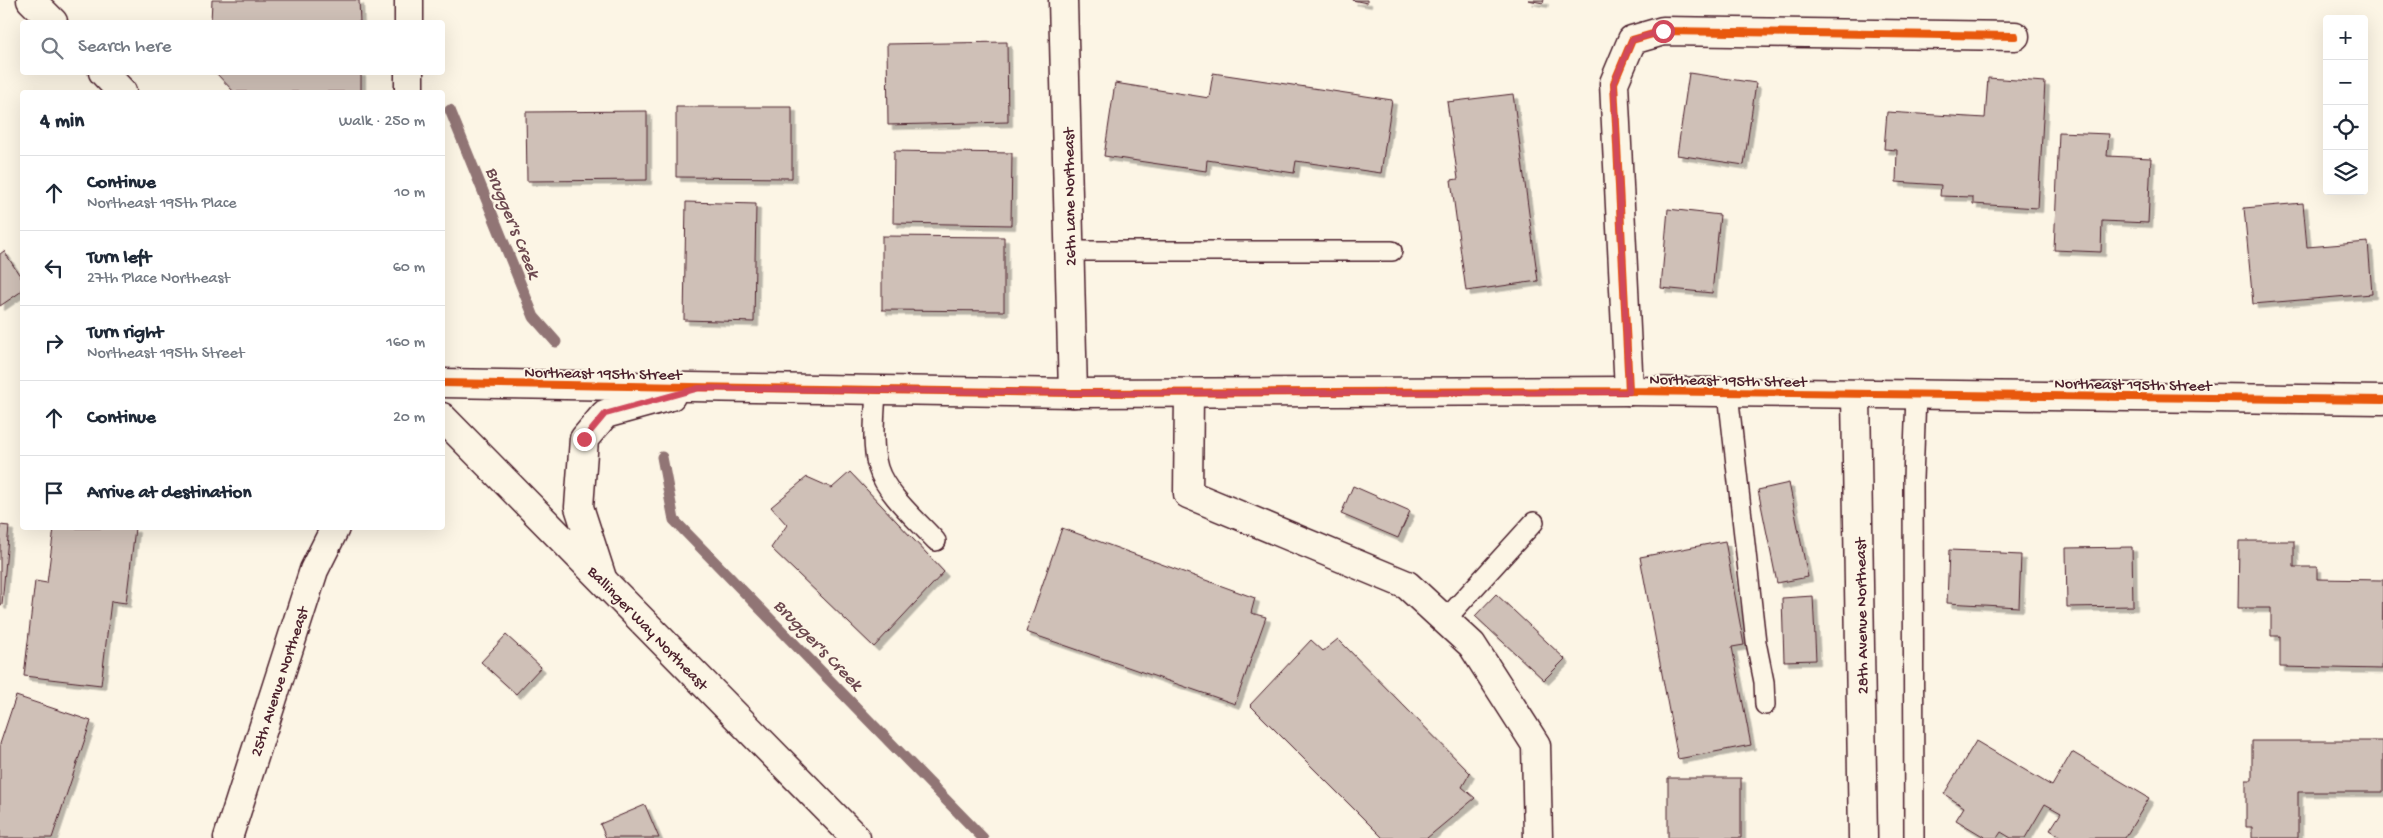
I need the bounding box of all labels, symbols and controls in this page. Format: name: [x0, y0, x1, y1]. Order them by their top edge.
map controls: [2323, 15, 2368, 195]
button: +: [2323, 15, 2368, 60]
search box: [20, 20, 445, 75]
route start: [1652, 20, 1675, 43]
icon: search: [38, 34, 66, 62]
text: Search here: [78, 36, 172, 59]
button: −: [2323, 60, 2368, 105]
button: locate: [2323, 105, 2368, 150]
text: 4 min: [40, 110, 84, 135]
text: Walk · 250 m: [339, 113, 425, 132]
street label: 26th Lane Northeast: [1061, 126, 1082, 266]
button: layers: [2323, 150, 2368, 195]
water label: Brugger's Creek: [480, 164, 544, 284]
text: Continue: [87, 172, 156, 195]
icon: ahead: [40, 179, 68, 207]
text: 10 m: [394, 184, 425, 203]
text: Northeast 195th Place: [87, 195, 237, 214]
text: Turn left: [87, 247, 151, 270]
icon: left: [40, 254, 68, 282]
text: 60 m: [393, 259, 425, 278]
text: 27th Place Northeast: [87, 270, 230, 289]
text: Turn right: [87, 322, 163, 345]
icon: right: [40, 329, 68, 357]
text: 160 m: [386, 334, 425, 353]
text: Northeast 195th Street: [87, 345, 244, 364]
street label: Northeast 195th Street: [524, 365, 683, 386]
street label: Northeast 195th Street: [1649, 372, 1808, 393]
street label: Northeast 195th Street: [2054, 376, 2213, 397]
icon: ahead: [40, 404, 68, 432]
text: Continue: [87, 407, 156, 430]
text: 20 m: [393, 409, 425, 428]
route end: [573, 428, 596, 451]
icon: arrive: [40, 479, 68, 507]
text: Arrive at destination: [87, 482, 251, 505]
street label: 28th Avenue Northeast: [1853, 536, 1874, 694]
street label: Ballinger Way Northeast: [582, 563, 712, 697]
water label: Brugger's Creek: [769, 596, 867, 697]
street label: 25th Avenue Northeast: [248, 603, 315, 759]

